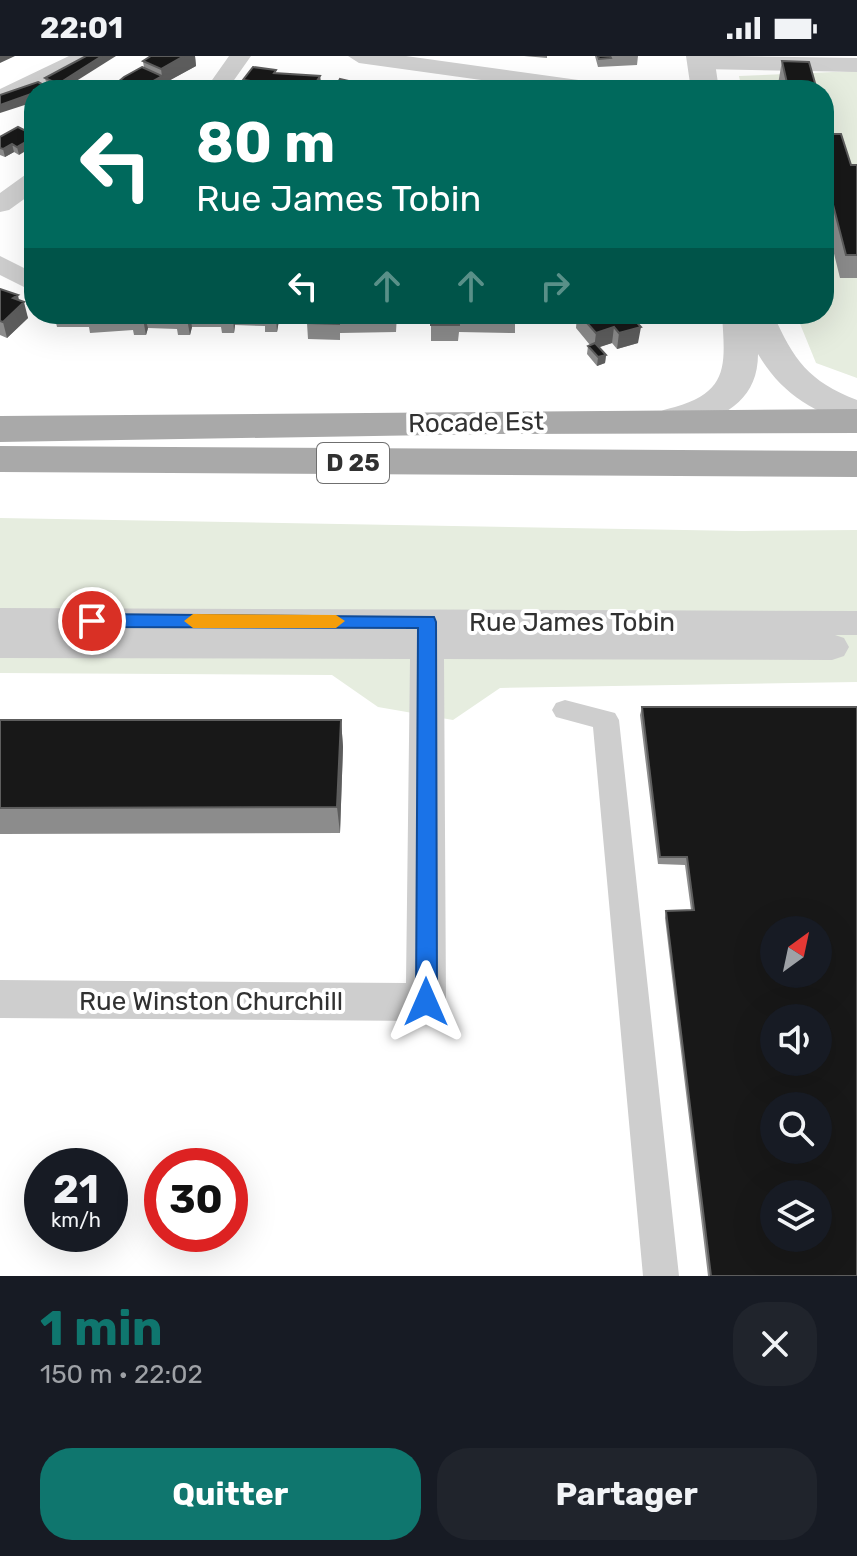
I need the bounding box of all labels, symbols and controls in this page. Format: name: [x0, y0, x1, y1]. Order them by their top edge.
text: 22:01: [40, 10, 123, 46]
text: 80 m: [196, 110, 335, 176]
icon: left: [64, 112, 168, 216]
text: Rue James Tobin: [196, 177, 481, 220]
icon: left: [281, 264, 325, 308]
icon: ahead: [365, 264, 409, 308]
icon: ahead: [449, 264, 493, 308]
icon: right: [533, 264, 577, 308]
street label: Rocade Est: [408, 406, 544, 439]
road number: D 25: [317, 443, 389, 483]
pin: [58, 587, 126, 655]
icon: arrive: [70, 599, 114, 643]
street label: Rue James Tobin: [469, 607, 675, 638]
north arrow: [760, 916, 832, 988]
map controls: [760, 916, 832, 1252]
position arrow: [384, 960, 468, 1044]
street label: Rue Winston Churchill: [79, 986, 343, 1017]
button: sound: [760, 1004, 832, 1076]
button: search: [760, 1092, 832, 1164]
speed limit sign: 30: [144, 1148, 248, 1252]
text: 21: [53, 1166, 99, 1213]
button: layers: [760, 1180, 832, 1252]
text: km/h: [51, 1208, 101, 1232]
text: 1 min: [40, 1300, 163, 1357]
button: close: [733, 1302, 817, 1386]
text: 150 m · 22:02: [40, 1359, 203, 1390]
button: Quitter: [40, 1448, 421, 1540]
button: Partager: [437, 1448, 817, 1540]

